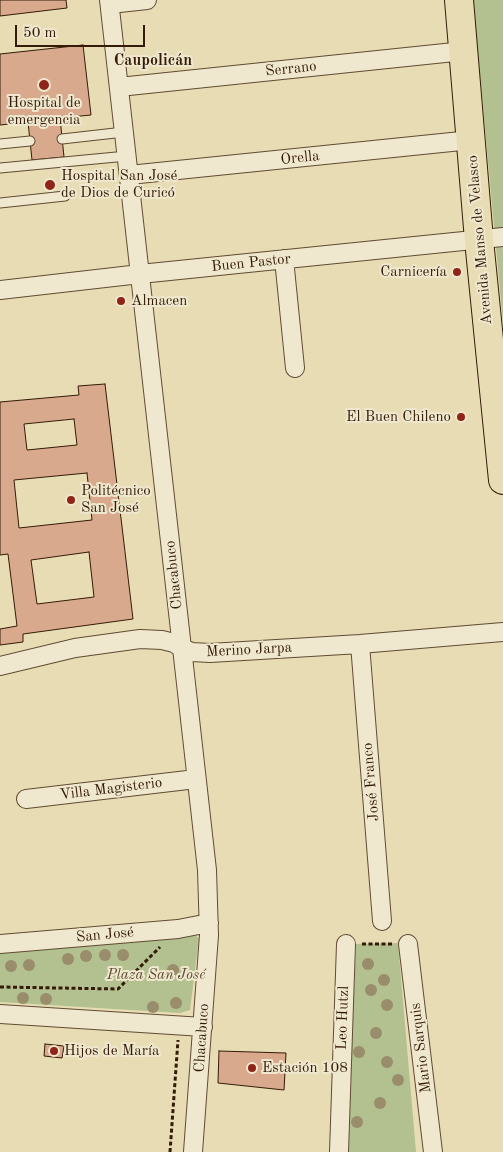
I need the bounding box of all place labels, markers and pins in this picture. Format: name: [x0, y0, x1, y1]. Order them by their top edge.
marker: Hospital de emergencia: [37, 78, 51, 92]
place label: Hospital de emergencia: [7, 94, 81, 129]
place label: Hospital San José de Dios de Curicó: [61, 167, 177, 202]
marker: Hospital San José de Dios de Curicó: [43, 178, 57, 192]
place label: Carnicería: [380, 263, 447, 281]
marker: Carnicería: [451, 266, 463, 278]
place label: Almacen: [131, 292, 187, 310]
marker: Almacen: [115, 295, 127, 307]
place label: El Buen Chileno: [346, 408, 451, 426]
marker: El Buen Chileno: [455, 411, 467, 423]
place label: Politécnico San José: [81, 482, 151, 517]
marker: Politécnico San José: [65, 494, 77, 506]
place label: Hijos de María: [64, 1042, 159, 1060]
marker: Hijos de María: [48, 1045, 60, 1057]
place label: Estación 108: [262, 1059, 348, 1077]
marker: Estación 108: [246, 1062, 258, 1074]

